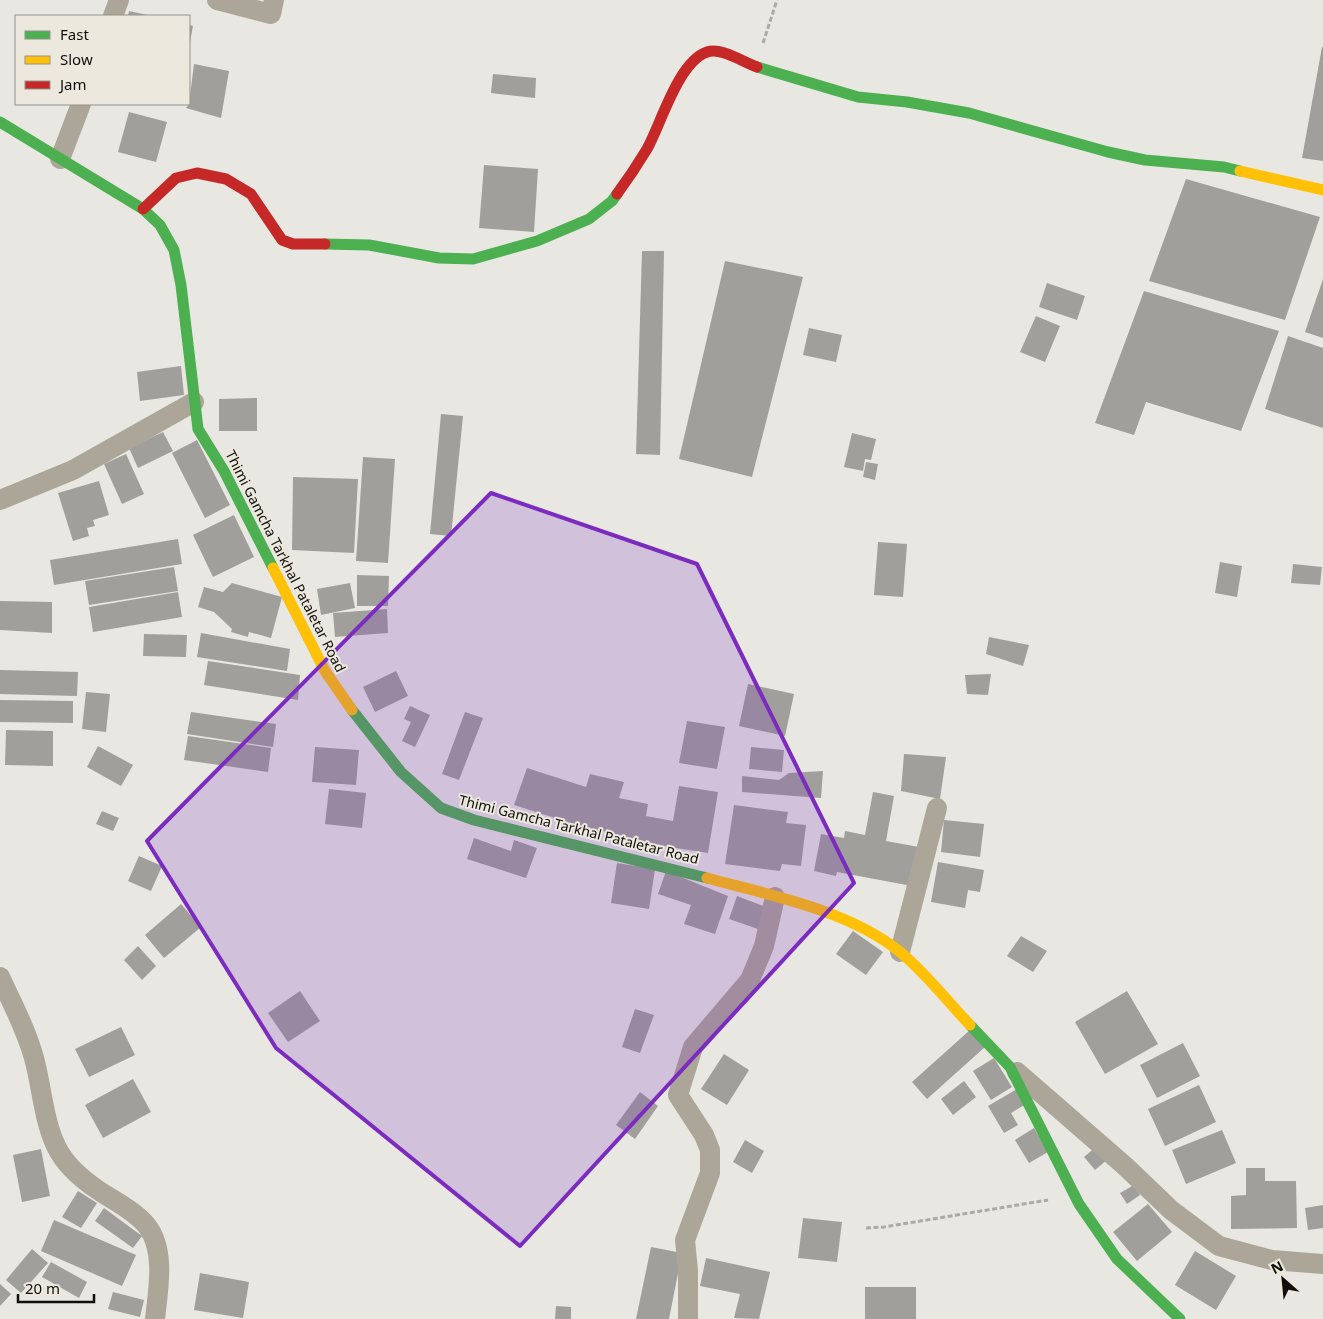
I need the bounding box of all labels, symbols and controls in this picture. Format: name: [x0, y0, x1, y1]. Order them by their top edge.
legend: [15, 15, 190, 105]
text: Fast: [60, 24, 89, 44]
text: Slow: [60, 49, 93, 69]
text: Jam: [58, 74, 87, 94]
street label: Thimi Gamcha Tarkhal Pataletar Road: [222, 447, 350, 675]
street label: Thimi Gamcha Tarkhal Pataletar Road: [457, 790, 701, 868]
north arrow: [1258, 1254, 1308, 1304]
text: N: [1267, 1256, 1286, 1278]
scale bar: [18, 1272, 94, 1304]
text: 20 m: [25, 1278, 60, 1298]

